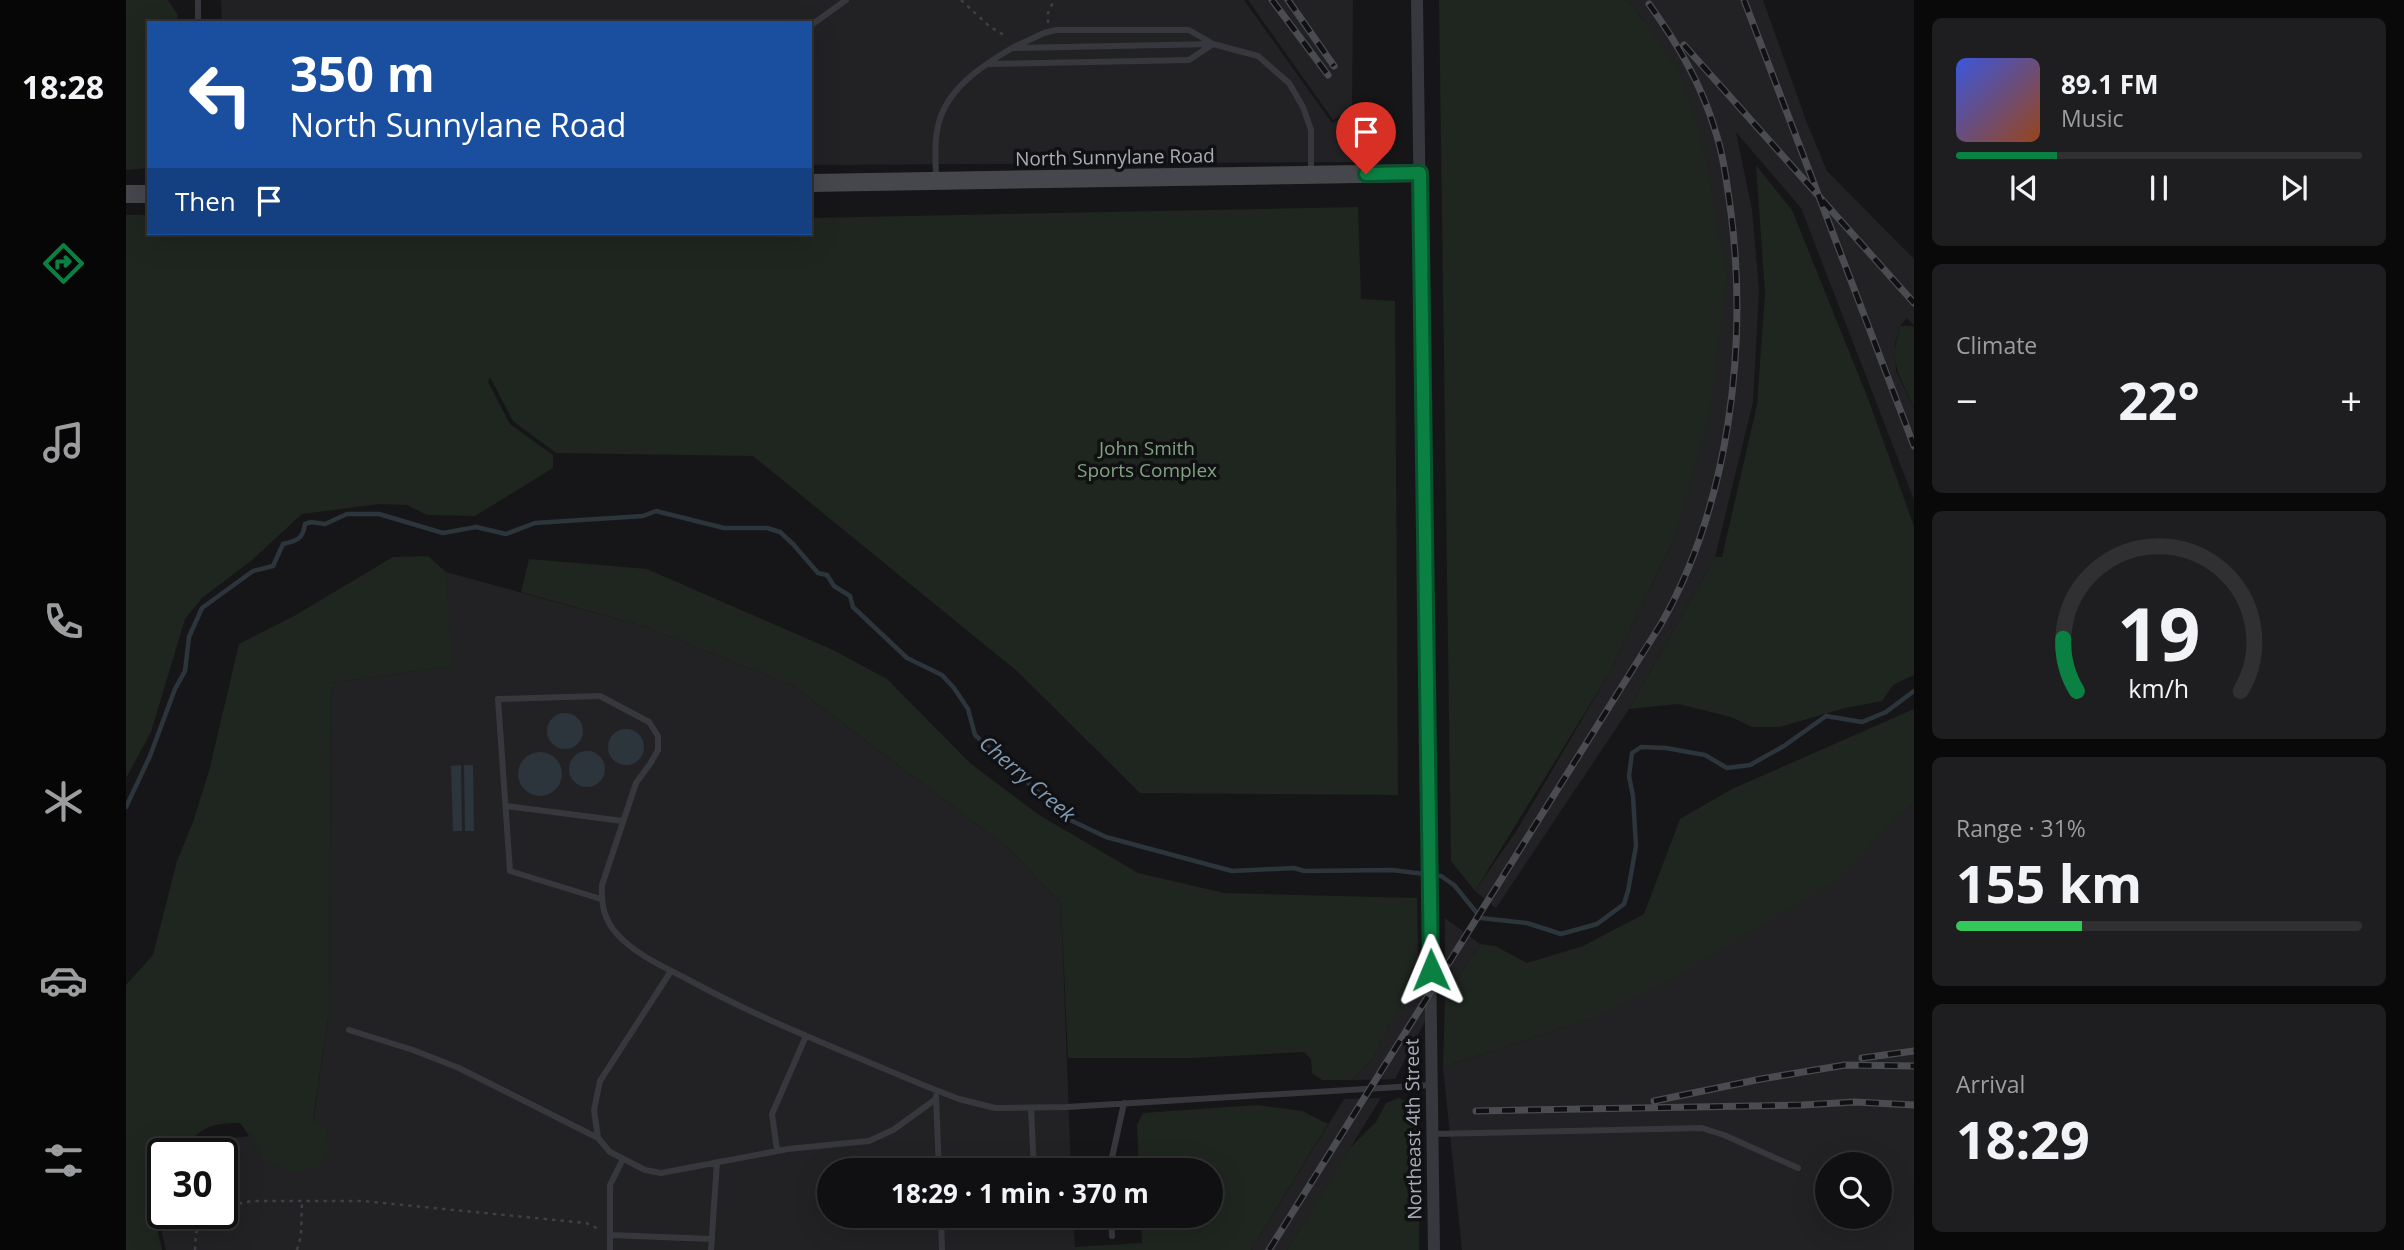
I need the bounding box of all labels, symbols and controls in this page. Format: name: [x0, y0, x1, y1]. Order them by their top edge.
text: 350 m: [290, 40, 435, 106]
icon: left: [175, 49, 266, 140]
text: 18:28: [22, 65, 104, 108]
text: 89.1 FM: [2061, 66, 2159, 102]
pin: [1336, 102, 1396, 174]
text: Music: [2061, 102, 2124, 134]
text: North Sunnylane Road: [290, 103, 626, 146]
icon: arrive: [1347, 113, 1385, 151]
street label: North Sunnylane Road: [1015, 142, 1215, 172]
icon: previous: [2005, 169, 2043, 207]
icon: pause: [2140, 169, 2178, 207]
icon: next: [2275, 169, 2313, 207]
icon: arrive: [250, 182, 288, 220]
text: Then: [175, 183, 236, 219]
icon: directions: [39, 239, 88, 288]
text: Climate: [1956, 329, 2037, 361]
text: 22°: [2118, 364, 2200, 435]
text: −: [1956, 374, 1978, 426]
text: +: [2340, 374, 2362, 426]
icon: music: [39, 418, 88, 467]
park label: John Smith Sports Complex: [1077, 435, 1217, 483]
text: 19: [2117, 583, 2201, 682]
icon: phone: [39, 597, 88, 646]
text: km/h: [2129, 671, 2189, 705]
water label: Cherry Creek: [974, 729, 1082, 828]
icon: climate: [39, 777, 88, 826]
text: Range · 31%: [1956, 812, 2086, 844]
text: 155 km: [1956, 847, 2142, 918]
position arrow: [1394, 933, 1468, 1007]
icon: car: [39, 956, 88, 1005]
street label: Northeast 4th Street: [1398, 1038, 1428, 1220]
text: Arrival: [1956, 1068, 2025, 1100]
text: 18:29: [1956, 1103, 2090, 1174]
icon: filters: [39, 1136, 88, 1185]
speed limit sign: 30: [147, 1138, 238, 1229]
map controls: [1815, 1152, 1892, 1229]
button: search: [1815, 1152, 1892, 1229]
text: 18:29 · 1 min · 370 m: [891, 1175, 1149, 1211]

